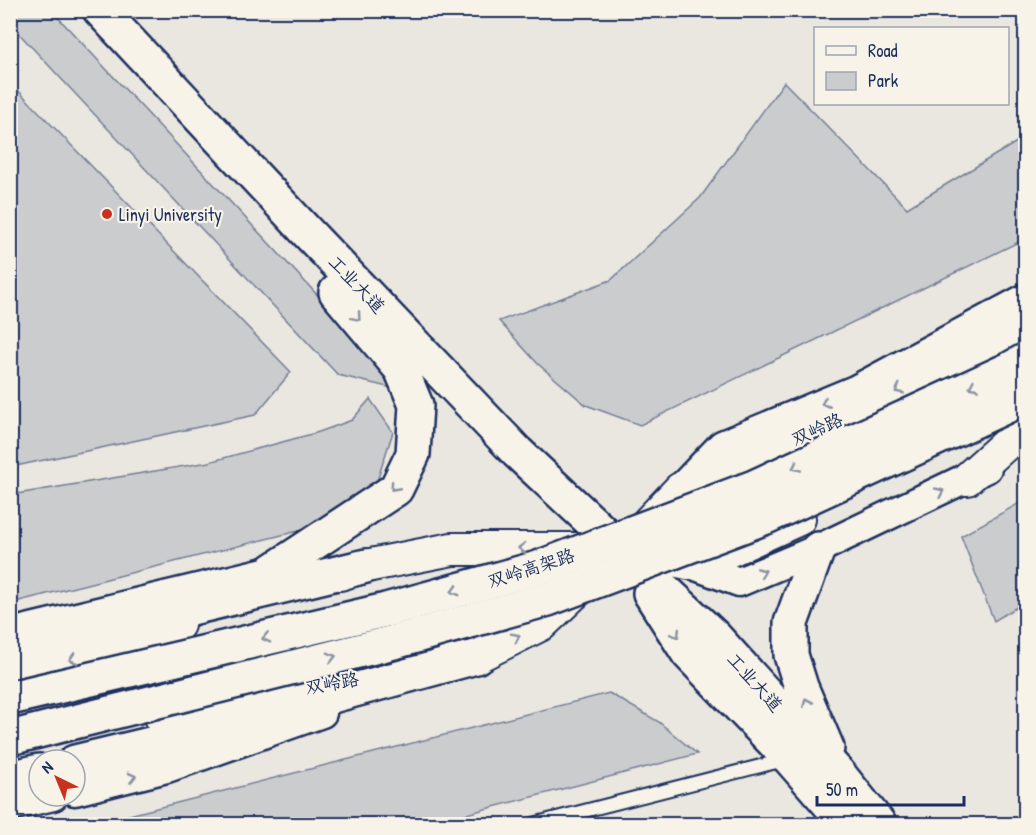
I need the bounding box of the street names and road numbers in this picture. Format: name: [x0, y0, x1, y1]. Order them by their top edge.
street label: 工业大道: [323, 249, 391, 319]
street label: 双岭路: [787, 407, 847, 451]
street label: 双岭高架路: [484, 542, 578, 594]
street label: 工业大道: [722, 647, 788, 717]
street label: 双岭路: [303, 666, 361, 700]

